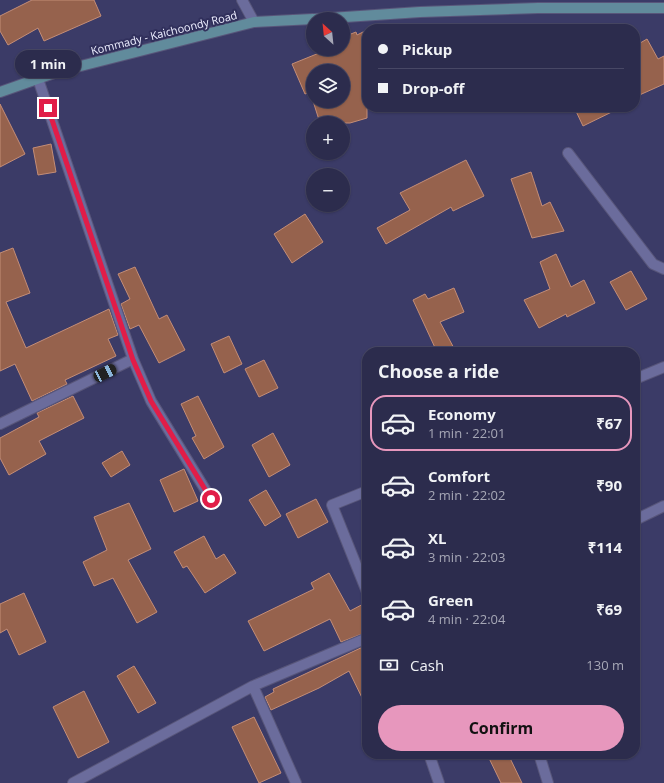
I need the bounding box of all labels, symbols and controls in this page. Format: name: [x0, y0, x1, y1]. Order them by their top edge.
street label: Kommady - Kaichoondy Road: [89, 7, 239, 58]
north arrow: [306, 12, 350, 56]
map controls: [306, 12, 350, 212]
text: Pickup: [402, 39, 452, 59]
callout: 1 min: [15, 50, 81, 78]
text: 1 min: [30, 55, 66, 73]
button: layers: [306, 64, 350, 108]
text: Drop-off: [402, 78, 464, 98]
route end: [39, 99, 57, 117]
button: +: [306, 116, 350, 160]
button: −: [306, 168, 350, 212]
text: Choose a ride: [378, 359, 499, 383]
car: [92, 362, 118, 384]
text: Economy: [428, 404, 496, 424]
icon: car: [380, 405, 416, 441]
text: ₹67: [596, 413, 622, 433]
text: 1 min · 22:01: [428, 424, 505, 442]
text: Comfort: [428, 466, 490, 486]
icon: car: [380, 467, 416, 503]
text: ₹90: [596, 475, 622, 495]
text: 2 min · 22:02: [428, 486, 505, 504]
route start: [202, 490, 220, 508]
text: XL: [428, 528, 446, 548]
icon: car: [380, 529, 416, 565]
text: ₹114: [588, 537, 622, 557]
text: 3 min · 22:03: [428, 548, 505, 566]
text: Green: [428, 590, 473, 610]
icon: car: [380, 591, 416, 627]
text: ₹69: [596, 599, 622, 619]
text: 4 min · 22:04: [428, 610, 505, 628]
icon: cash: [378, 654, 400, 676]
text: Cash: [410, 655, 444, 675]
text: 130 m: [586, 656, 624, 674]
button: Confirm: [378, 705, 624, 751]

